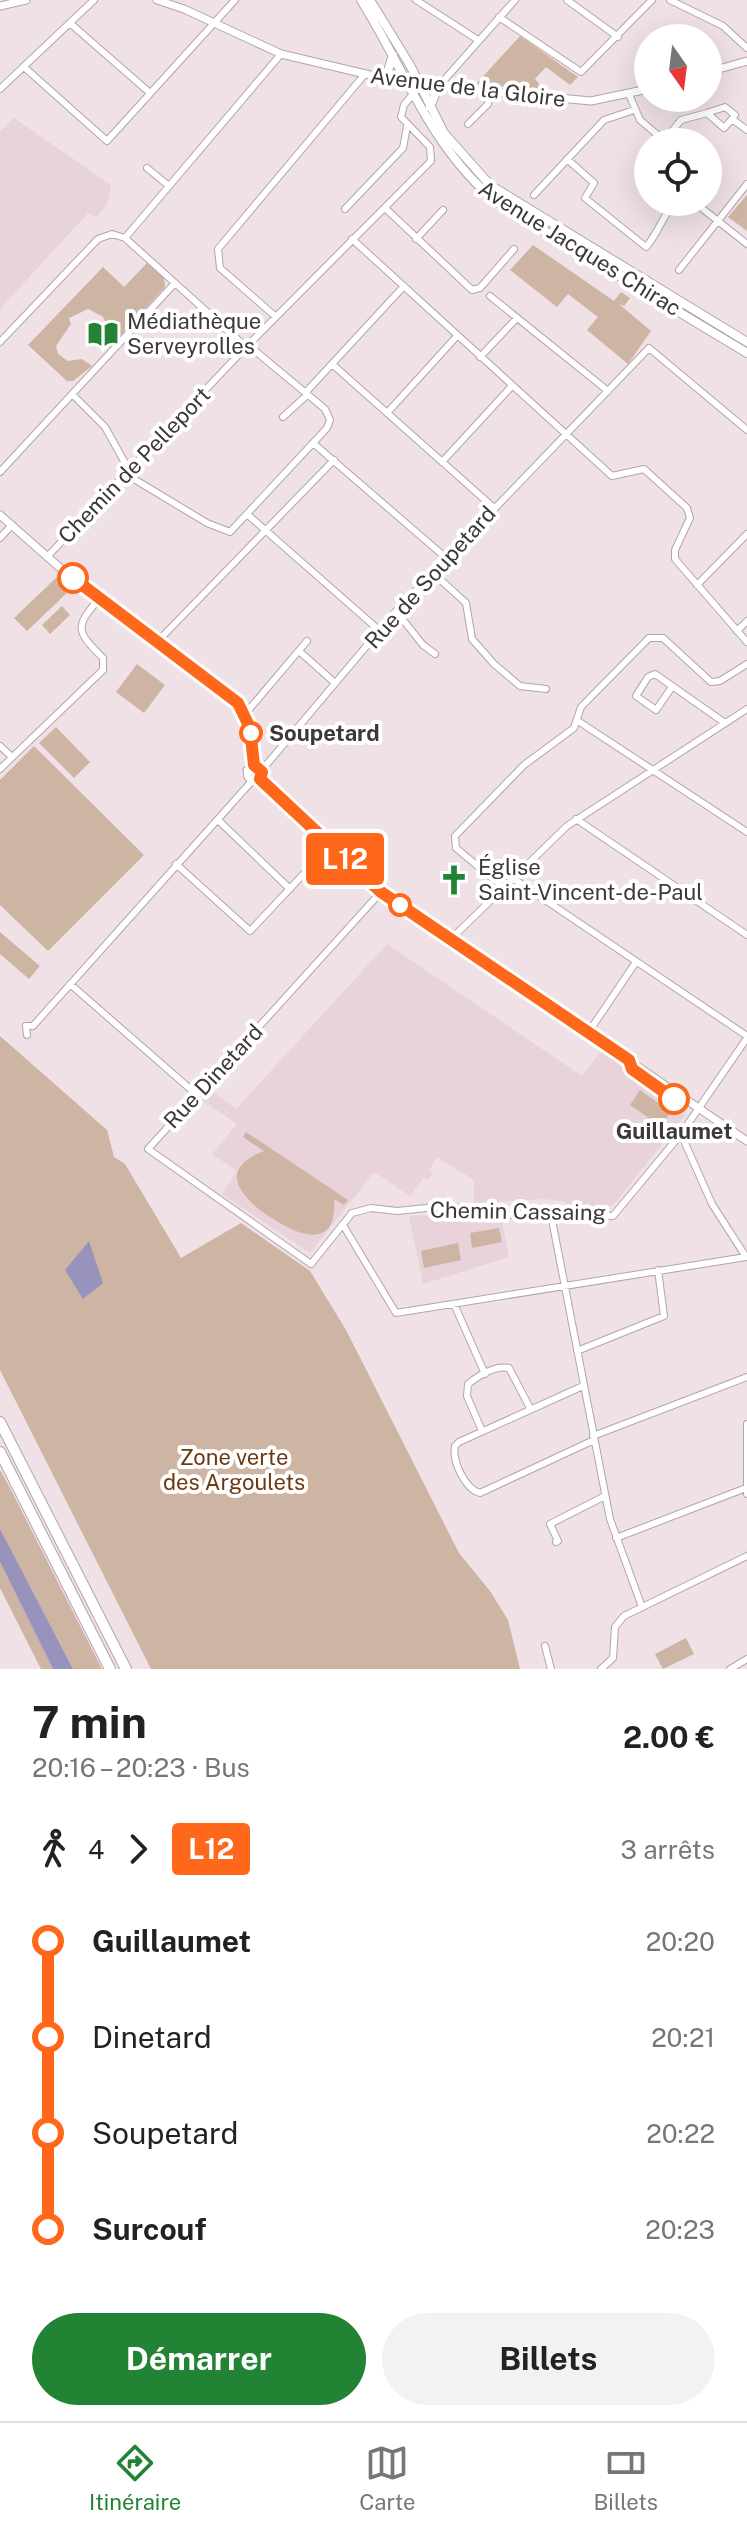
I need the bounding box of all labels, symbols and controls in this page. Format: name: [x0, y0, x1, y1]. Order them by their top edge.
north arrow: [634, 24, 722, 112]
map controls: [634, 24, 722, 216]
street label: Avenue de la Gloire: [369, 62, 567, 112]
button: locate: [634, 128, 722, 216]
street label: Avenue Jacques Chirac: [474, 175, 686, 321]
place label: Médiathèque Serveyrolles: [127, 308, 261, 359]
library icon: Médiathèque Serveyrolles: [86, 317, 120, 351]
street label: Chemin de Pelleport: [53, 382, 215, 548]
street label: Rue de Soupetard: [359, 500, 501, 654]
unlabelled marker: [58, 563, 88, 593]
place label: Soupetard: [269, 720, 380, 746]
marker: Soupetard: [240, 722, 262, 744]
line badge: L12: [299, 833, 391, 885]
text: L12: [322, 842, 368, 875]
place label: Église Saint-Vincent-de-Paul: [478, 854, 703, 905]
church icon: Église Saint-Vincent-de-Paul: [437, 863, 471, 897]
unlabelled marker: [389, 894, 411, 916]
street label: Rue Dinetard: [158, 1019, 268, 1133]
marker: Guillaumet: [659, 1084, 689, 1114]
place label: Guillaumet: [616, 1118, 732, 1144]
street label: Chemin Cassaing: [430, 1196, 606, 1226]
park label: Zone verte des Argoulets: [163, 1444, 305, 1495]
text: 7 min: [32, 1696, 147, 1748]
text: 2.00 €: [623, 1719, 715, 1755]
text: 20:16 – 20:23 · Bus: [32, 1752, 250, 1783]
icon: walk: [32, 1827, 76, 1871]
icon: forward: [116, 1827, 160, 1871]
text: L12: [188, 1832, 234, 1865]
text: 4: [88, 1834, 104, 1865]
text: 3 arrêts: [620, 1834, 715, 1865]
text: Guillaumet: [92, 1923, 251, 1959]
text: 20:20: [646, 1926, 715, 1957]
text: Dinetard: [92, 2019, 212, 2055]
text: 20:21: [651, 2022, 715, 2053]
text: Soupetard: [92, 2115, 238, 2151]
text: 20:22: [646, 2118, 715, 2149]
text: Surcouf: [92, 2211, 206, 2247]
text: 20:23: [645, 2214, 715, 2245]
button: Démarrer: [32, 2313, 366, 2405]
button: Billets: [382, 2313, 715, 2405]
tab: Itinéraire: [89, 2441, 181, 2515]
tab: Carte: [359, 2441, 416, 2515]
tab: Billets: [594, 2441, 658, 2515]

